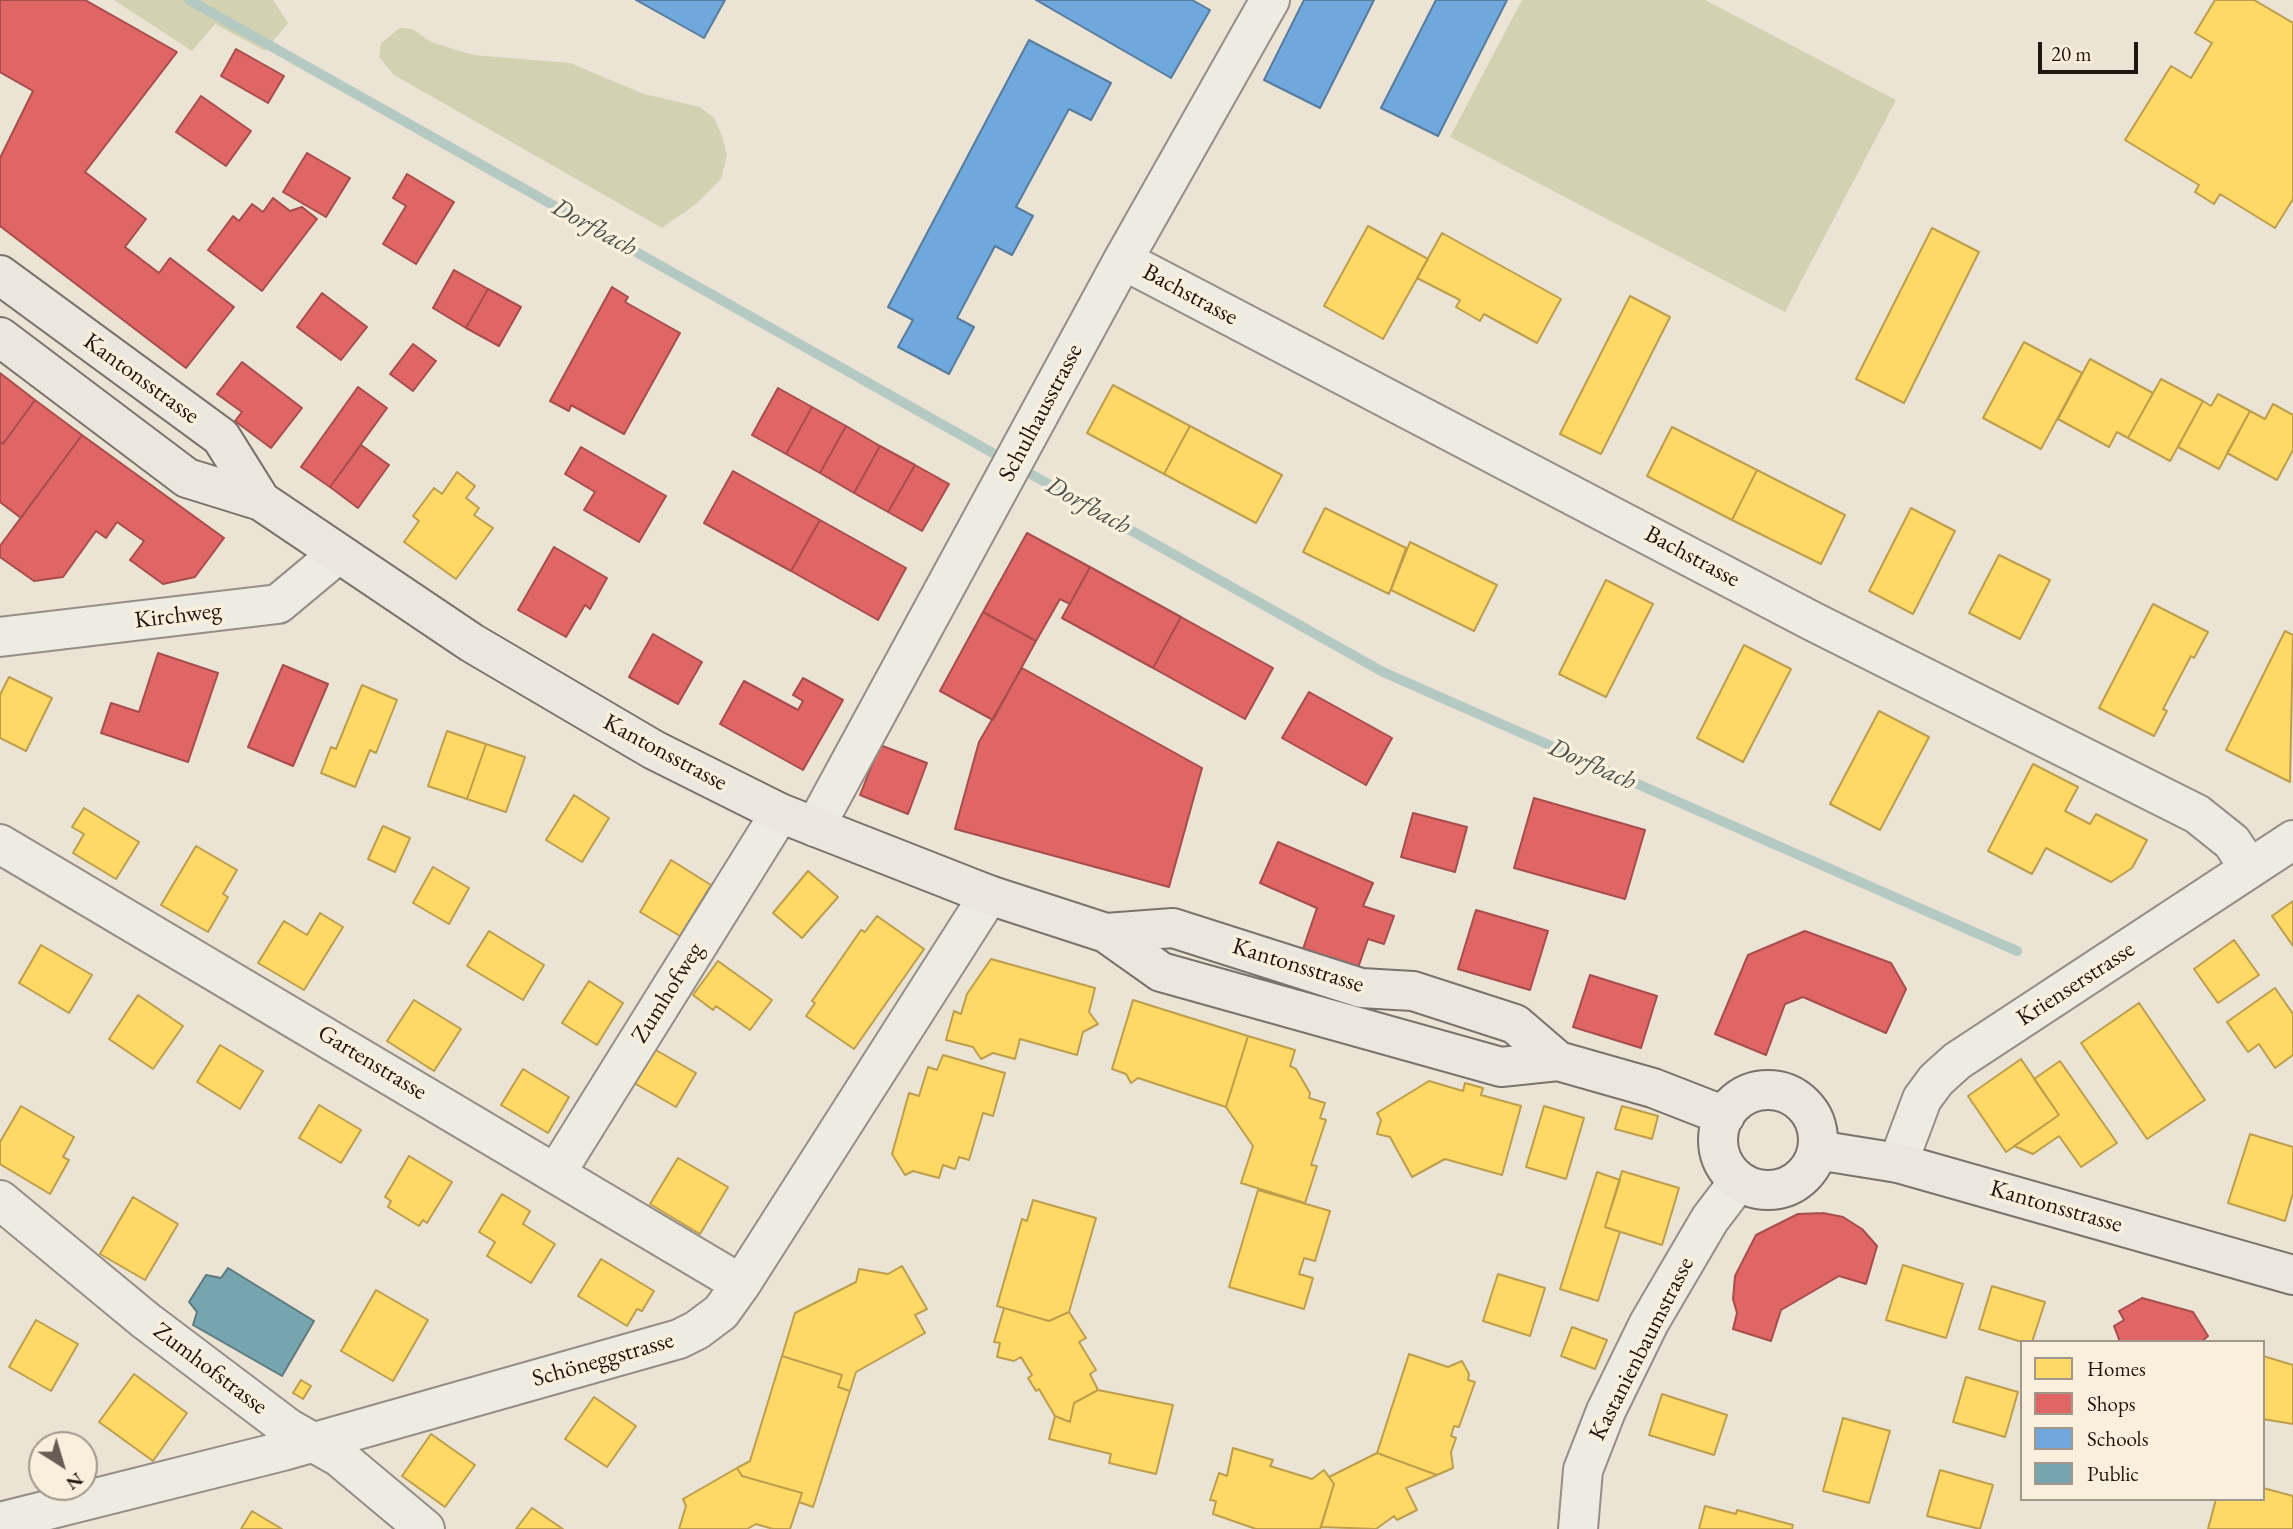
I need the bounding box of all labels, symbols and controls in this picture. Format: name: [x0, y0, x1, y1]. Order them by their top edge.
scale bar: [2041, 28, 2141, 72]
text: 20 m: [2051, 40, 2092, 67]
water label: Dorfbach: [546, 192, 642, 264]
street label: Bachstrasse: [1138, 258, 1242, 332]
street label: Kantonsstrasse: [77, 327, 205, 431]
street label: Schulhausstrasse: [993, 339, 1089, 487]
water label: Dorfbach: [1040, 470, 1136, 542]
street label: Bachstrasse: [1640, 520, 1744, 594]
street label: Kirchweg: [133, 596, 223, 636]
street label: Kantonsstrasse: [598, 708, 732, 798]
water label: Dorfbach: [1543, 732, 1641, 798]
street label: Kantonsstrasse: [1229, 932, 1367, 1000]
street label: Krienserstrasse: [2011, 935, 2141, 1033]
street label: Zumhofweg: [626, 937, 710, 1049]
street label: Gartenstrasse: [312, 1019, 432, 1107]
street label: Kantonsstrasse: [1987, 1174, 2125, 1240]
street label: Kastanienbaumstrasse: [1583, 1253, 1701, 1445]
street label: Zumhofstrasse: [147, 1317, 273, 1421]
street label: Schöneggstrasse: [529, 1326, 677, 1394]
legend: [2020, 1340, 2265, 1501]
text: Homes: [2087, 1355, 2146, 1382]
text: Shops: [2087, 1390, 2136, 1417]
text: Schools: [2087, 1425, 2148, 1452]
north arrow: [28, 1431, 98, 1501]
text: Public: [2087, 1460, 2139, 1487]
text: N: [61, 1467, 88, 1496]

